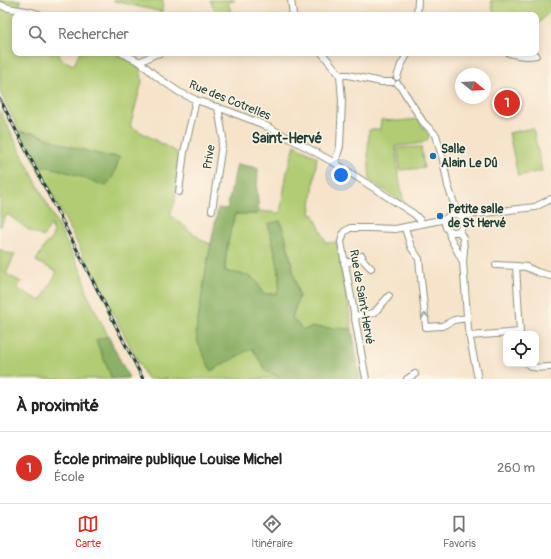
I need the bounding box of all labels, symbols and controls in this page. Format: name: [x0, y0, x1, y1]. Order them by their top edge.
search box: [12, 12, 539, 56]
icon: search: [26, 23, 48, 45]
text: Rechercher: [58, 25, 129, 44]
north arrow: [455, 68, 491, 104]
street label: Rue des Cotrelles: [187, 77, 274, 124]
pin: 1: [494, 88, 520, 118]
district label: Saint-Hervé: [252, 130, 323, 147]
place label: Salle Alain Le Dû: [441, 142, 498, 171]
street label: Prive: [200, 144, 219, 170]
marker: Salle Alain Le Dû: [428, 151, 438, 161]
your location: [331, 165, 351, 185]
place label: Petite salle de St Hervé: [448, 202, 507, 231]
marker: Petite salle de St Hervé: [435, 211, 445, 221]
street label: Rue de Saint-Hervé: [346, 248, 377, 346]
one-way arrow: [421, 313, 430, 319]
map controls: [503, 331, 539, 367]
button: locate: [503, 331, 539, 367]
text: À proximité: [16, 395, 99, 416]
text: École primaire publique Louise Michel: [54, 450, 282, 469]
text: 1: [26, 460, 32, 476]
text: 260 m: [497, 460, 535, 476]
text: École: [54, 469, 84, 485]
tab: Carte: [75, 513, 101, 550]
tab: Itinéraire: [251, 513, 293, 550]
tab: Favoris: [443, 513, 476, 550]

